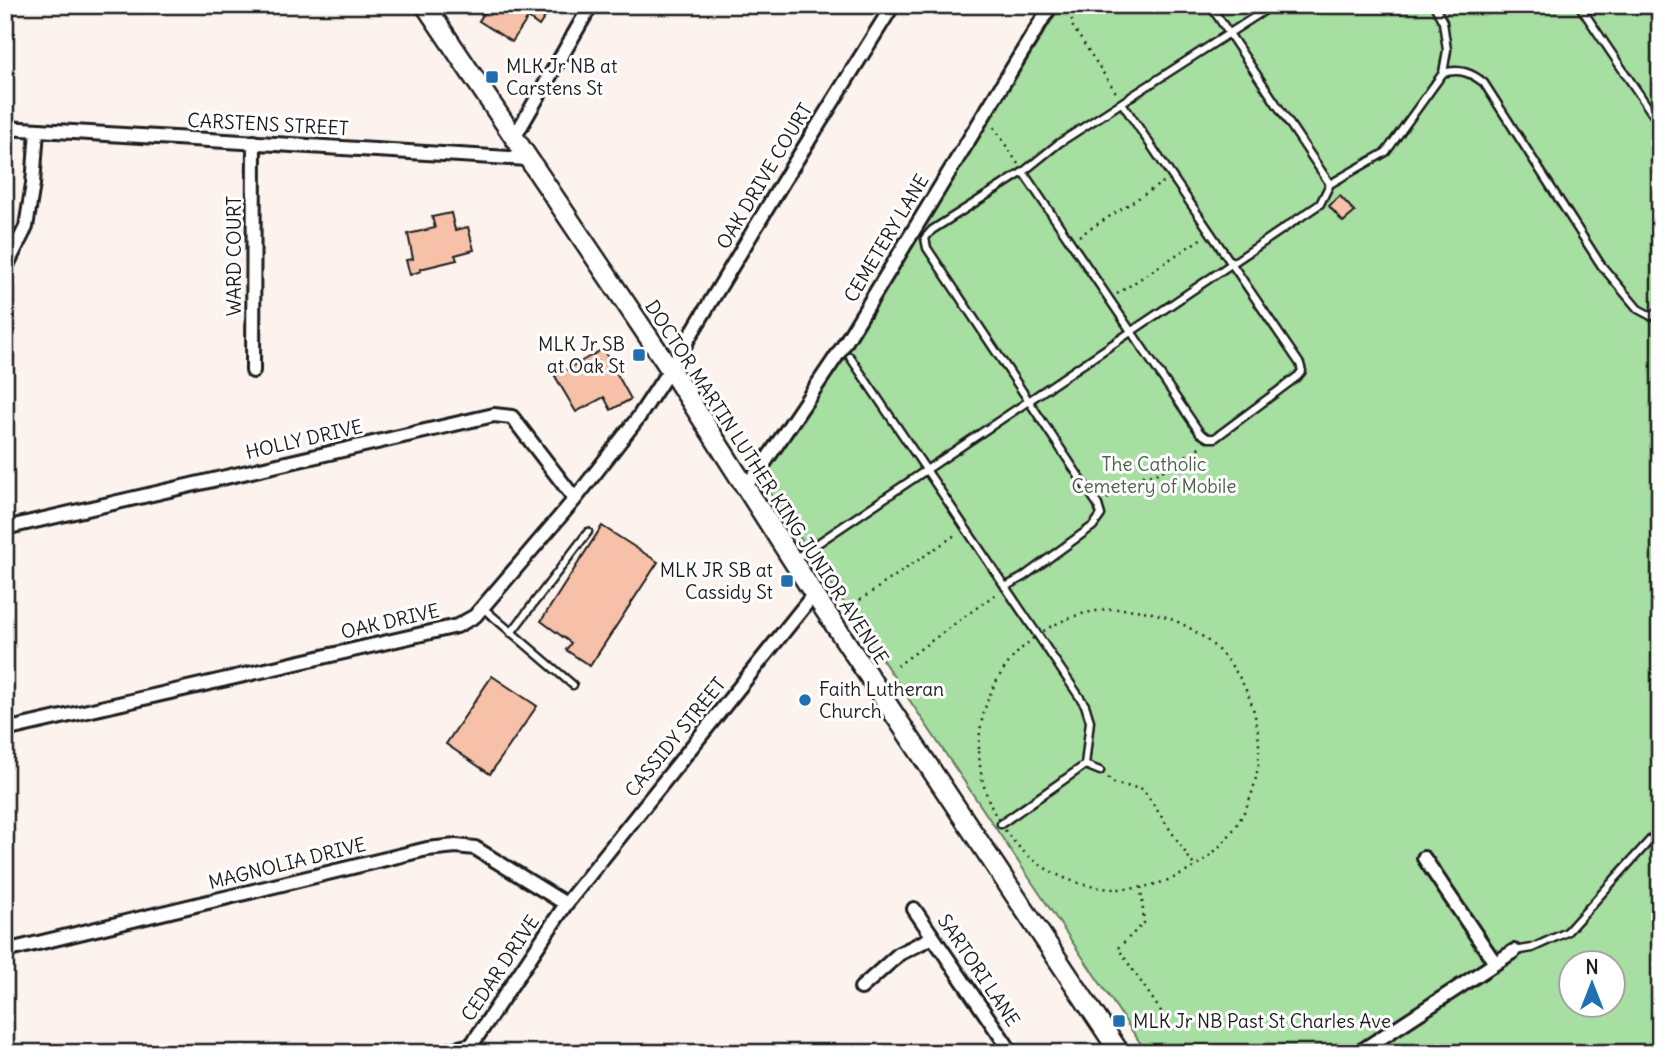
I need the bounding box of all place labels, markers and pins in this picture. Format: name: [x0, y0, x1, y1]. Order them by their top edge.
place label: MLK Jr NB at Carstens St: [506, 54, 617, 100]
marker: MLK Jr NB at Carstens St: [484, 69, 500, 85]
place label: MLK Jr SB at Oak St: [538, 332, 625, 378]
marker: MLK Jr SB at Oak St: [631, 347, 647, 363]
place label: MLK JR SB at Cassidy St: [660, 558, 773, 604]
marker: MLK JR SB at Cassidy St: [779, 573, 795, 589]
place label: Faith Lutheran Church: [819, 677, 944, 723]
marker: Faith Lutheran Church: [797, 692, 813, 708]
place label: MLK Jr NB Past St Charles Ave: [1133, 1009, 1391, 1033]
marker: MLK Jr NB Past St Charles Ave: [1111, 1013, 1127, 1029]

